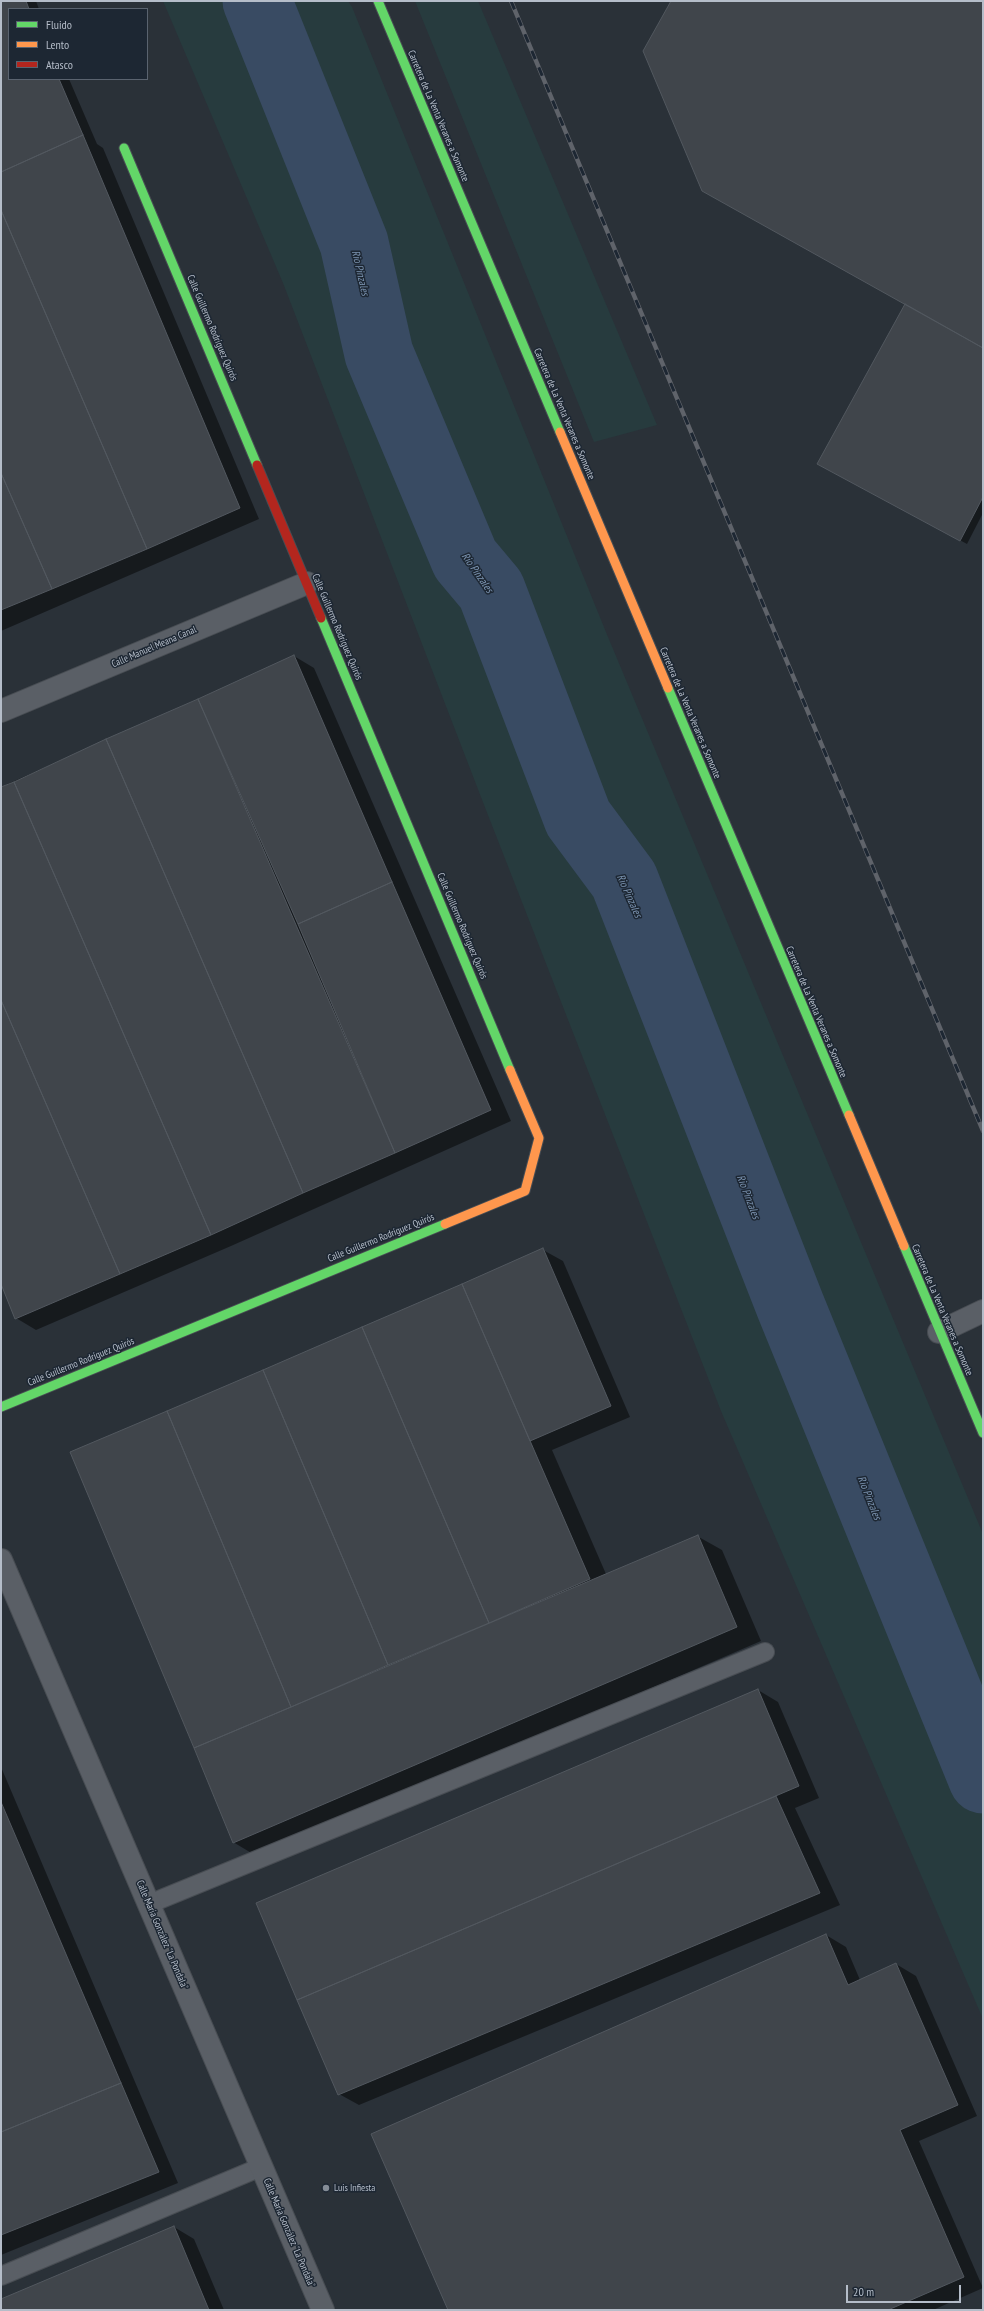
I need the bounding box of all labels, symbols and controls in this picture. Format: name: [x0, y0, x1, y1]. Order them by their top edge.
legend: [8, 8, 148, 80]
text: Fluido: [46, 17, 72, 32]
text: Lento: [46, 37, 69, 52]
street label: Carretera de La Venta Veranes a Somonte: [405, 48, 471, 184]
text: Atasco: [46, 57, 73, 72]
water label: Rio Pinzales: [348, 249, 372, 297]
street label: Calle Guillermo Rodríguez Quirós: [184, 273, 240, 383]
street label: Carretera de La Venta Veranes a Somonte: [531, 346, 597, 482]
water label: Rio Pinzales: [458, 550, 496, 596]
street label: Calle Guillermo Rodríguez Quirós: [309, 572, 365, 682]
street label: Calle Manuel Meana Canal: [110, 624, 198, 670]
street label: Carretera de La Venta Veranes a Somonte: [657, 645, 723, 781]
street label: Calle Guillermo Rodríguez Quirós: [434, 871, 490, 981]
water label: Rio Pinzales: [614, 872, 644, 920]
street label: Carretera de La Venta Veranes a Somonte: [783, 944, 849, 1080]
water label: Rio Pinzales: [734, 1173, 762, 1221]
street label: Calle Guillermo Rodríguez Quirós: [326, 1211, 436, 1265]
street label: Carretera de La Venta Veranes a Somonte: [909, 1242, 975, 1378]
street label: Calle Guillermo Rodríguez Quirós: [26, 1335, 136, 1389]
water label: Rio Pinzales: [854, 1474, 884, 1522]
street label: Calle María González "La Pondala": [134, 1879, 190, 1991]
street label: Calle María González "La Pondala": [261, 2177, 317, 2289]
place label: Luis Infiesta: [334, 2182, 375, 2194]
marker: Luis Infiesta: [321, 2183, 331, 2193]
scale bar: [848, 2277, 963, 2303]
text: 20 m: [853, 2284, 874, 2299]

